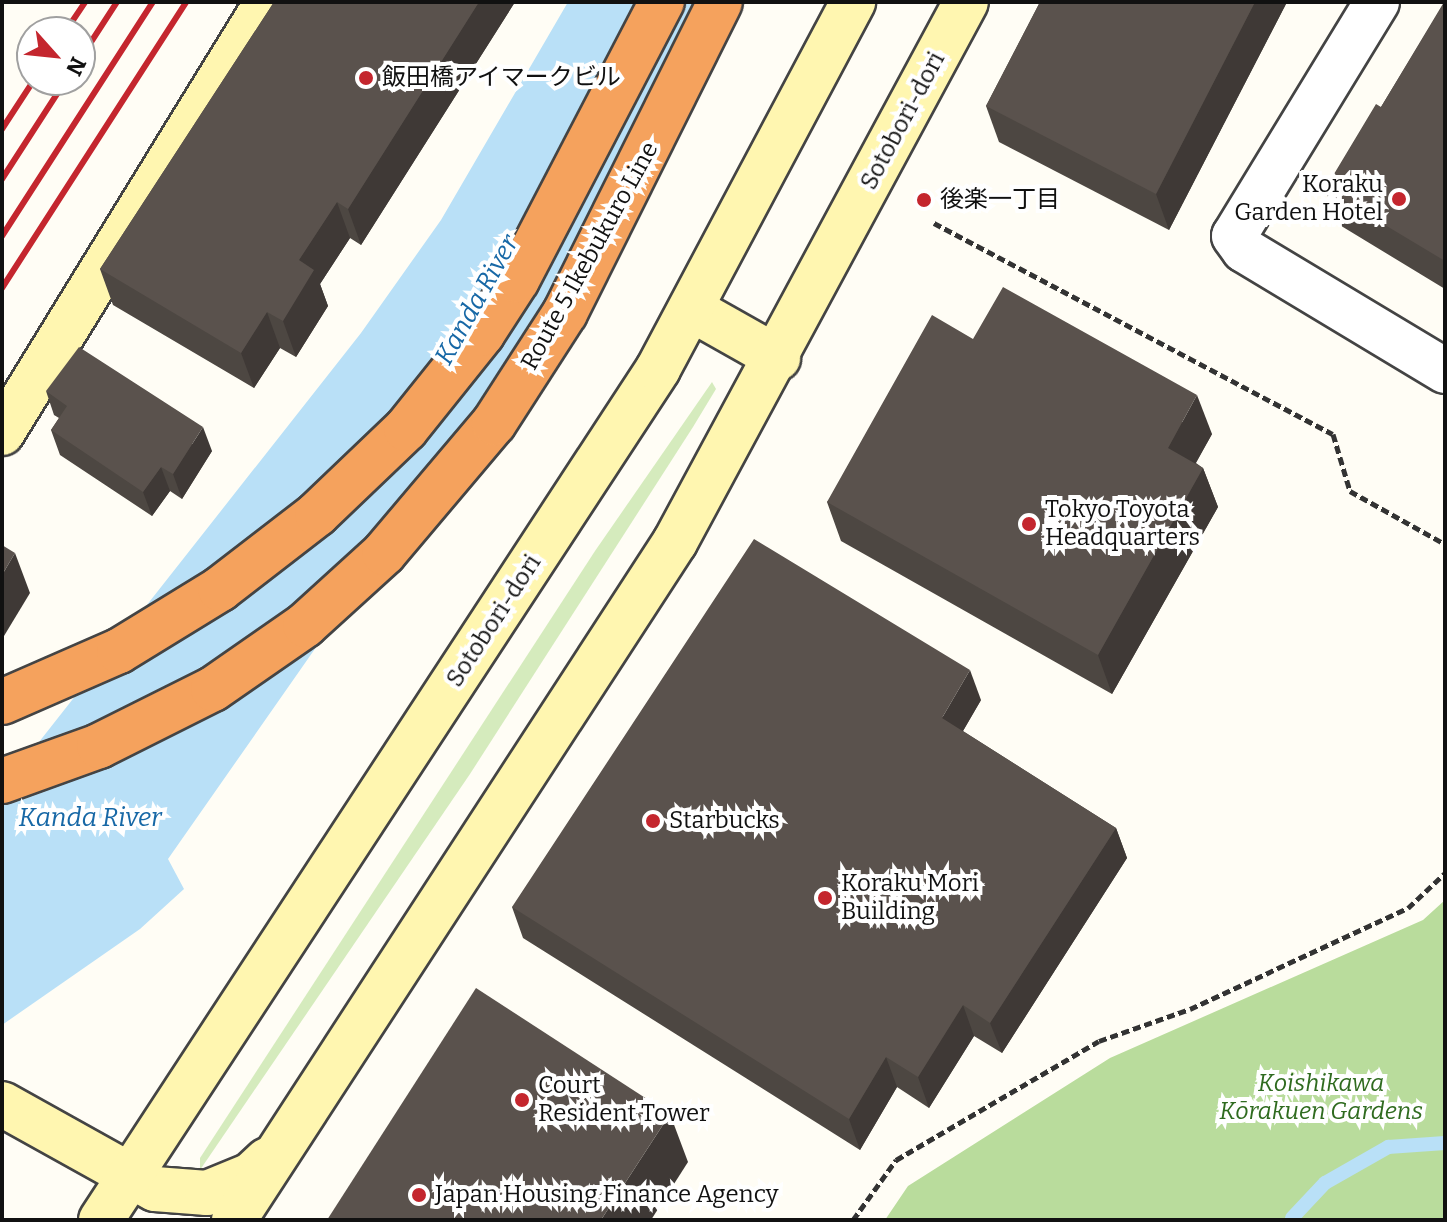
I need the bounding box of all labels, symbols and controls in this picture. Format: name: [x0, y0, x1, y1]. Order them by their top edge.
north arrow: [16, 16, 96, 96]
street label: Sotobori-dori: [855, 47, 951, 195]
text: N: [60, 53, 92, 80]
place label: 飯田橋アイマークビル: [382, 64, 622, 92]
marker: 飯田橋アイマークビル: [357, 69, 375, 87]
street label: Route 5 Ikebukuro Line: [515, 137, 665, 375]
place label: Koraku Garden Hotel: [1234, 171, 1383, 227]
place label: 後楽一丁目: [940, 186, 1060, 214]
marker: Koraku Garden Hotel: [1390, 190, 1408, 208]
marker: 後楽一丁目: [915, 191, 933, 209]
water label: Kanda River: [429, 230, 525, 370]
place label: Tokyo Toyota Headquarters: [1045, 496, 1200, 552]
marker: Tokyo Toyota Headquarters: [1020, 515, 1038, 533]
street label: Sotobori-dori: [441, 550, 547, 692]
water label: Kanda River: [18, 802, 162, 834]
place label: Starbucks: [669, 807, 780, 835]
marker: Starbucks: [644, 812, 662, 830]
place label: Koraku Mori Building: [841, 870, 979, 926]
marker: Koraku Mori Building: [816, 889, 834, 907]
park label: Koishikawa Kōrakuen Gardens: [1219, 1070, 1423, 1126]
place label: Court Resident Tower: [538, 1072, 710, 1128]
marker: Court Resident Tower: [513, 1091, 531, 1109]
place label: Japan Housing Finance Agency: [435, 1181, 778, 1209]
marker: Japan Housing Finance Agency: [410, 1186, 428, 1204]

